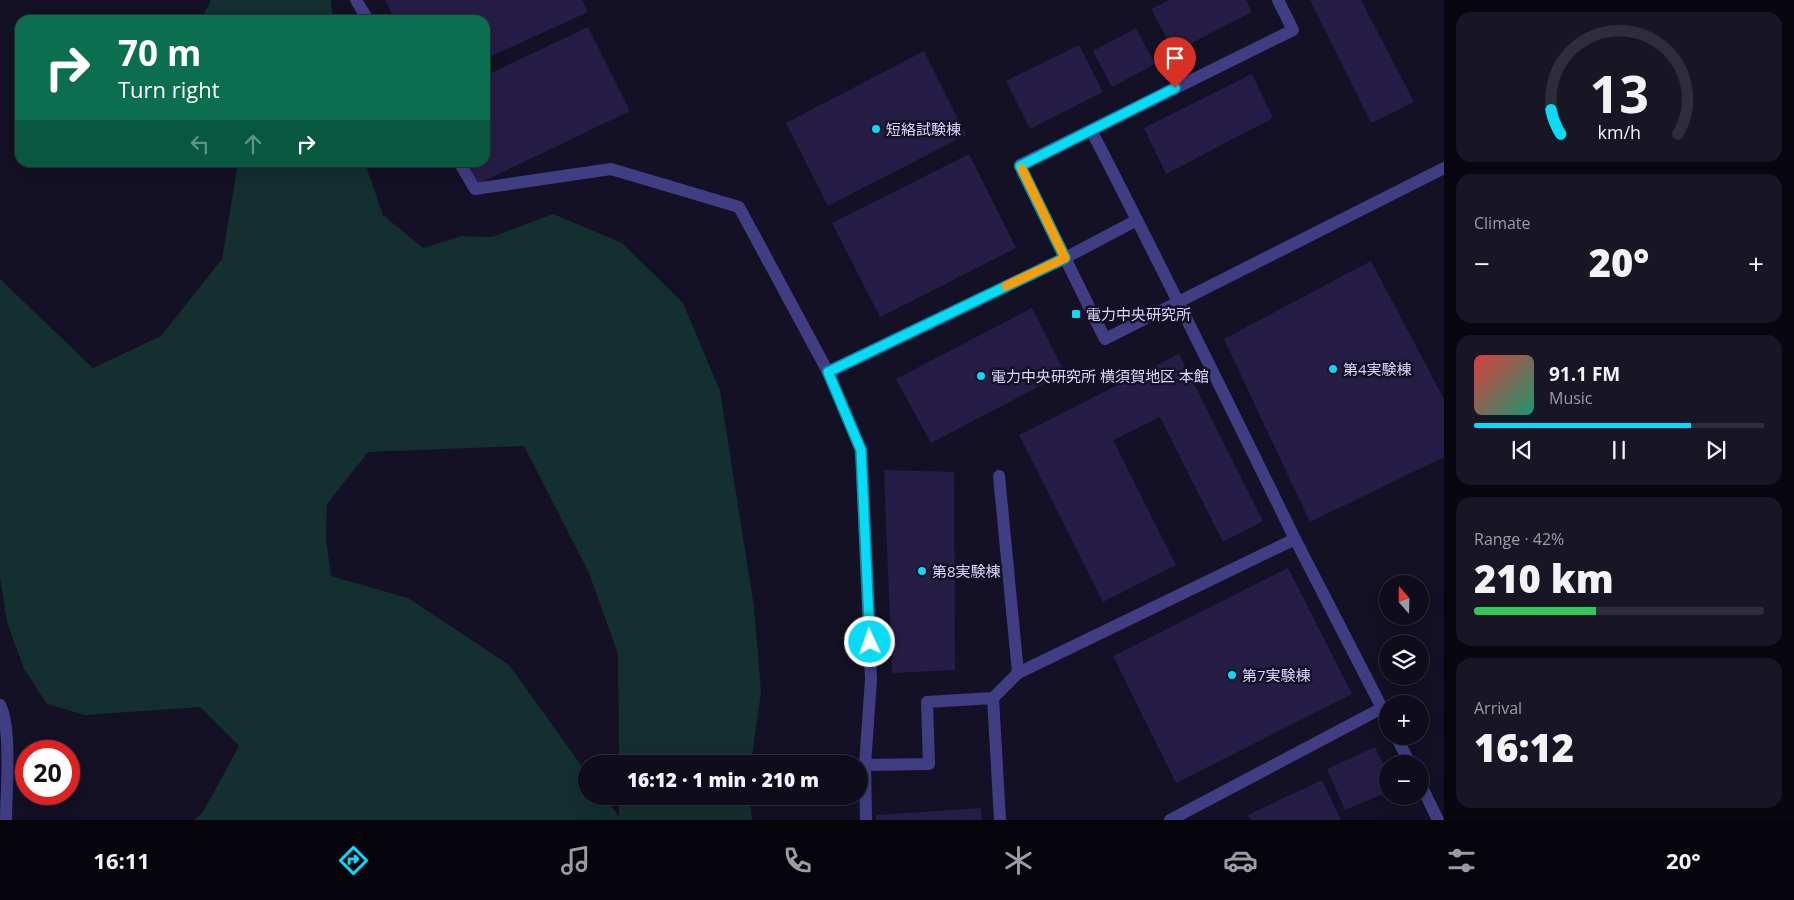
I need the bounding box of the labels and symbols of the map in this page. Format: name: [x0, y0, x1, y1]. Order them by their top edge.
pin: [1154, 37, 1196, 88]
place label: 短絡試験棟: [886, 119, 961, 139]
marker: 短絡試験棟: [870, 123, 882, 135]
place label: 電力中央研究所: [1086, 304, 1191, 324]
marker: 電力中央研究所: [1070, 308, 1082, 320]
place label: 第4実験棟: [1343, 359, 1412, 379]
marker: 第4実験棟: [1327, 363, 1339, 375]
place label: 電力中央研究所 横須賀地区 本館: [991, 366, 1209, 386]
marker: 電力中央研究所 横須賀地区 本館: [975, 370, 987, 382]
place label: 第8実験棟: [932, 561, 1001, 581]
marker: 第8実験棟: [916, 565, 928, 577]
north arrow: [1379, 575, 1429, 625]
position arrow: [843, 615, 895, 667]
place label: 第7実験棟: [1242, 665, 1311, 685]
marker: 第7実験棟: [1226, 669, 1238, 681]
speed limit sign: 20: [15, 740, 80, 805]

